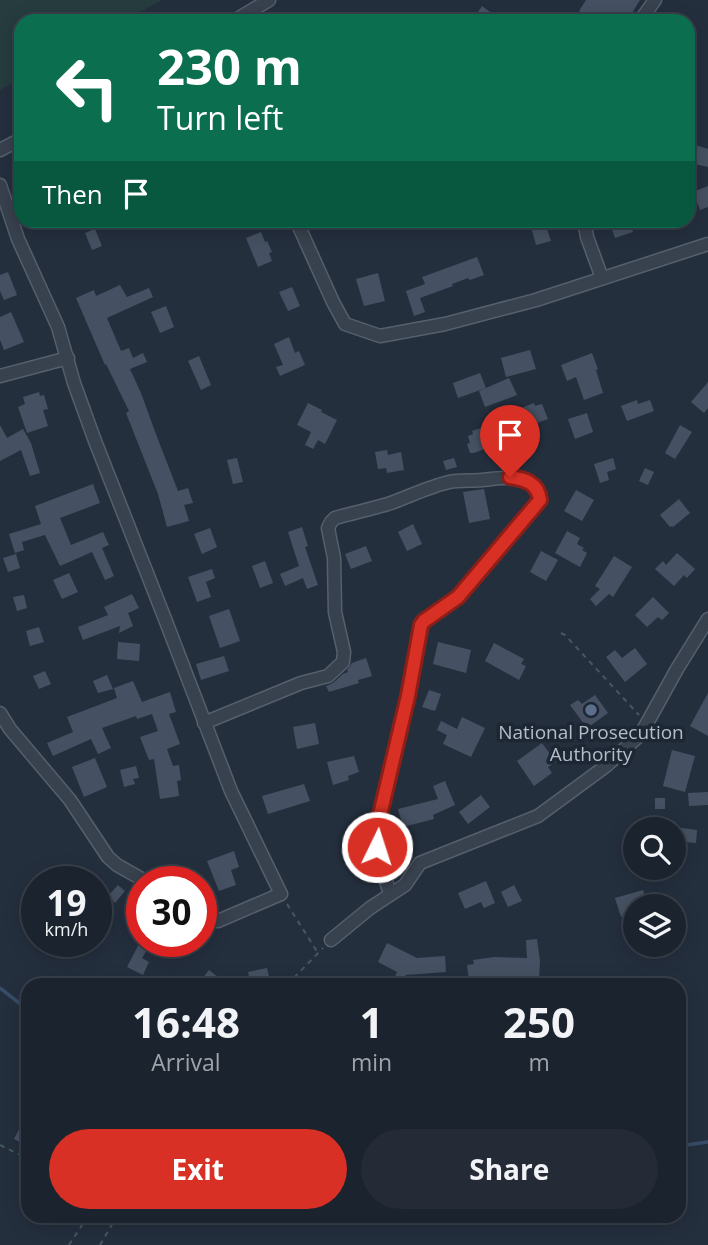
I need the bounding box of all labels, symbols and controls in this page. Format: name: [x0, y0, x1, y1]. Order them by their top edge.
text: 230 m: [157, 33, 302, 99]
icon: left: [42, 42, 133, 133]
text: Turn left: [157, 96, 283, 139]
icon: arrive: [117, 175, 155, 213]
text: Then: [42, 176, 103, 212]
pin: [480, 405, 540, 477]
icon: arrive: [491, 416, 529, 454]
marker: National Prosecution Authority: [583, 702, 599, 718]
place label: National Prosecution Authority: [498, 719, 684, 767]
position arrow: [340, 810, 414, 884]
map controls: [623, 817, 686, 957]
button: search: [623, 817, 686, 880]
speed limit sign: 30: [126, 866, 217, 957]
text: 19: [46, 879, 87, 926]
button: layers: [623, 894, 686, 957]
text: km/h: [45, 917, 88, 941]
text: 16:48: [132, 993, 240, 1050]
text: 1: [359, 993, 384, 1050]
text: 250: [503, 993, 575, 1050]
text: Arrival: [151, 1046, 221, 1078]
text: min: [351, 1046, 392, 1078]
text: m: [528, 1046, 550, 1078]
button: Exit: [49, 1129, 347, 1209]
button: Share: [361, 1129, 658, 1209]

